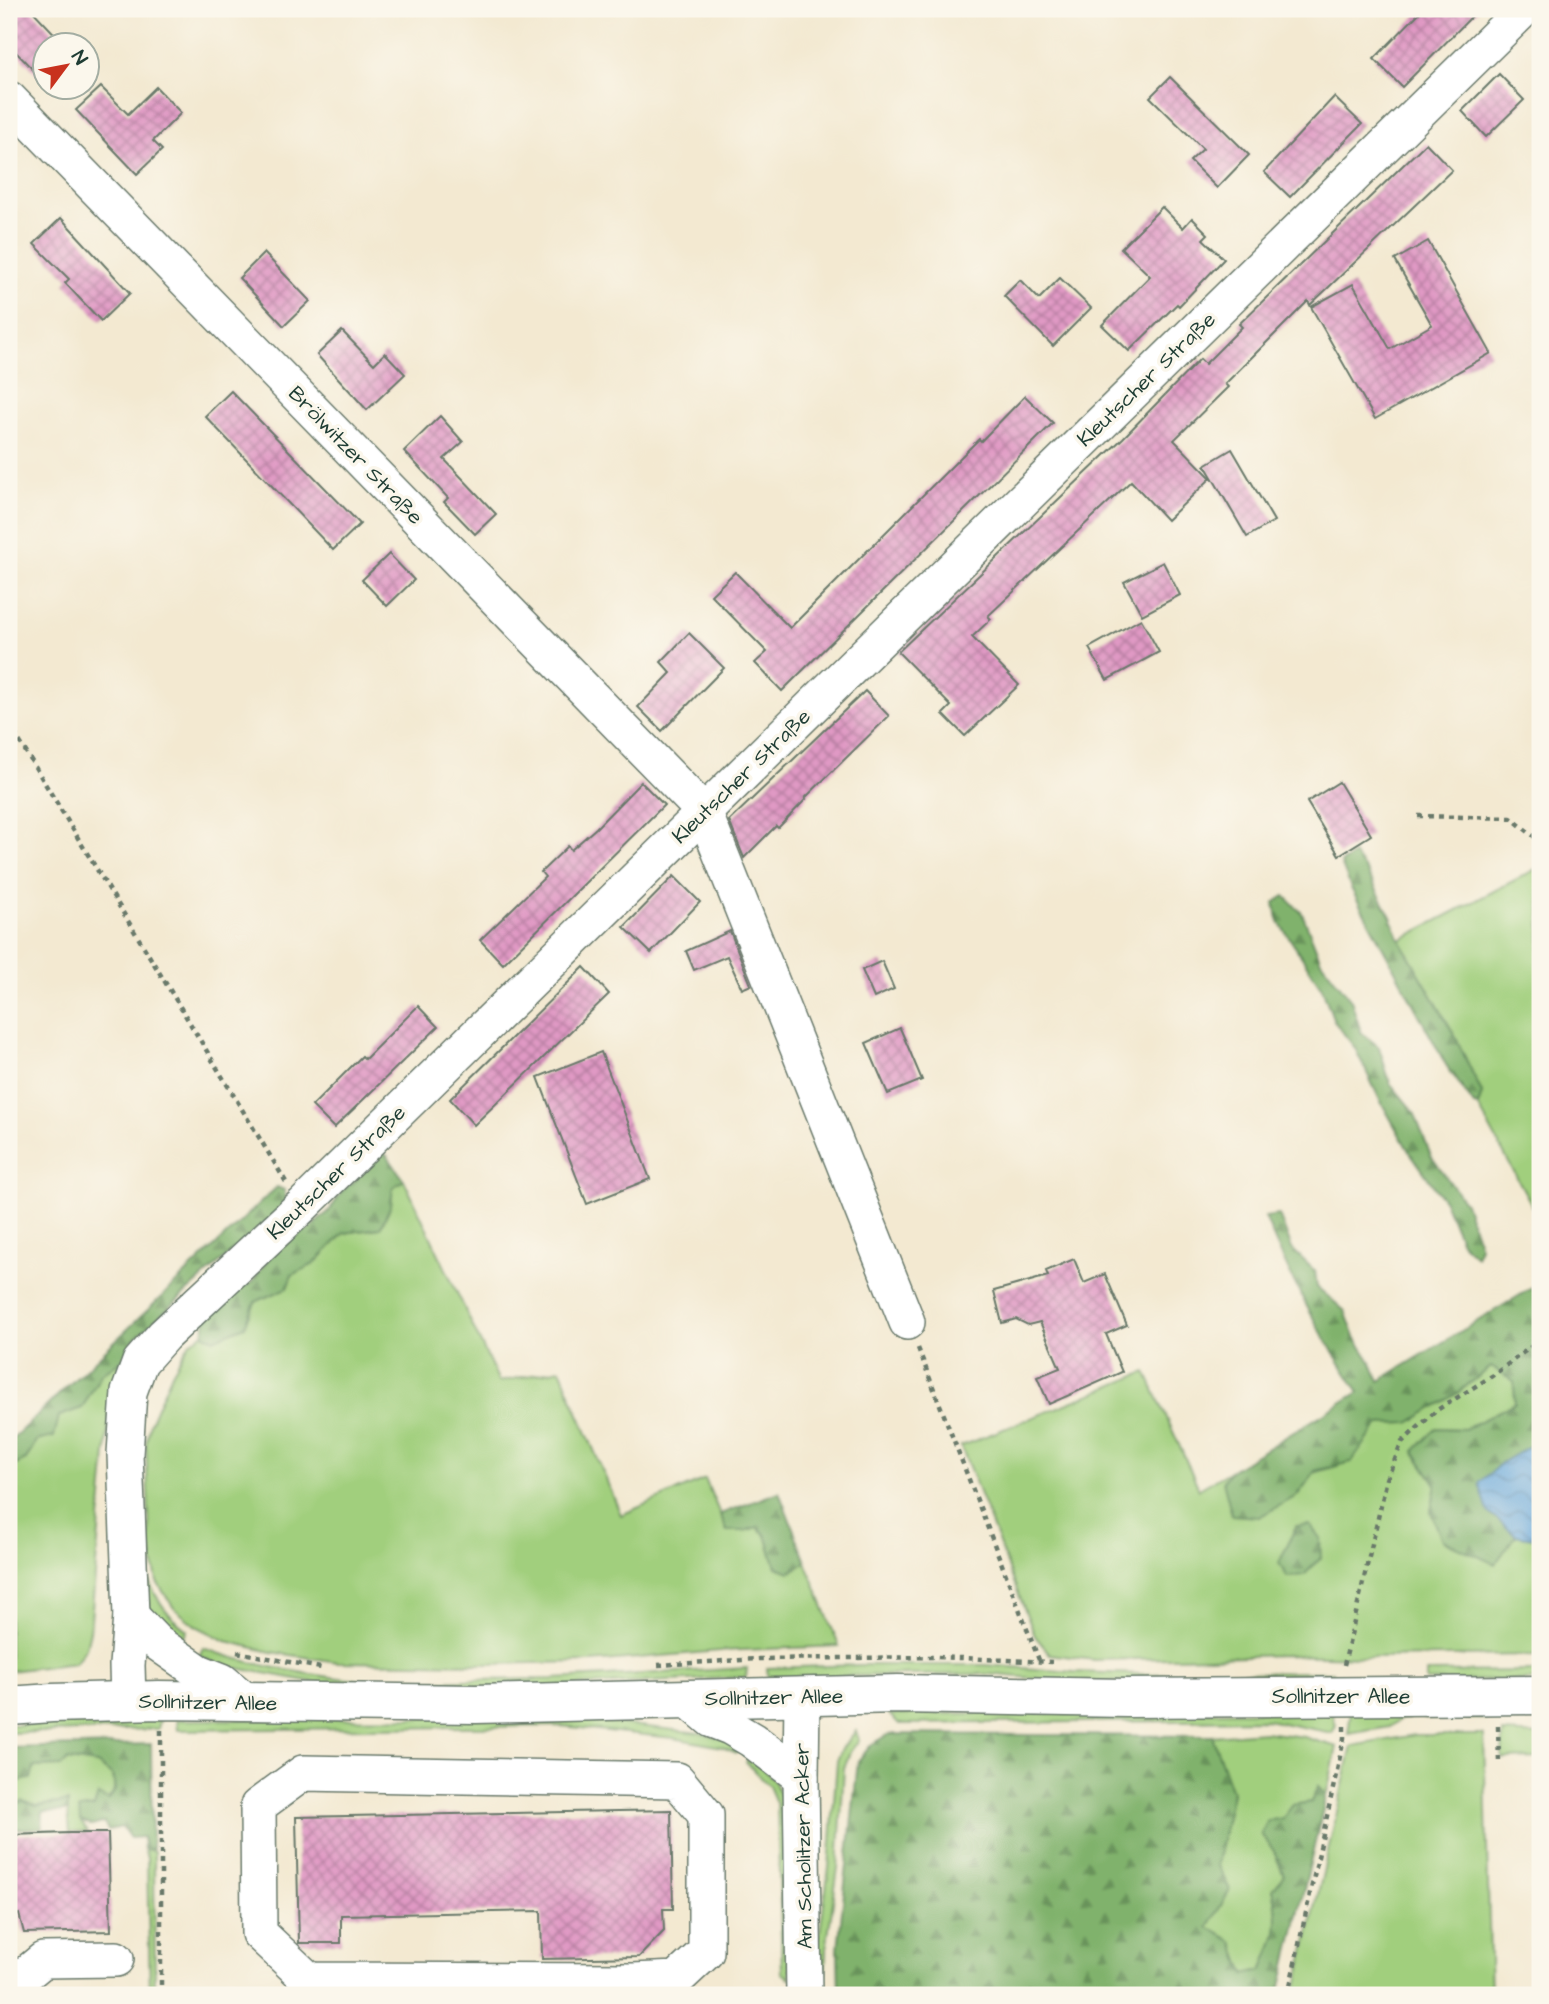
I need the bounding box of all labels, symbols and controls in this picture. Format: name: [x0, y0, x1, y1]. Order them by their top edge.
north arrow: [32, 32, 102, 102]
text: N: [65, 46, 94, 70]
street label: Kleutscher Straße: [1071, 305, 1222, 453]
street label: Brölwitzer Straße: [282, 380, 429, 531]
street label: Kleutscher Straße: [666, 702, 817, 850]
street label: Kleutscher Straße: [261, 1098, 412, 1246]
street label: Sollnitzer Allee: [704, 1682, 844, 1713]
street label: Sollnitzer Allee: [1272, 1682, 1410, 1711]
street label: Sollnitzer Allee: [138, 1687, 278, 1718]
street label: Am Scholitzer Acker: [787, 1742, 820, 1949]

